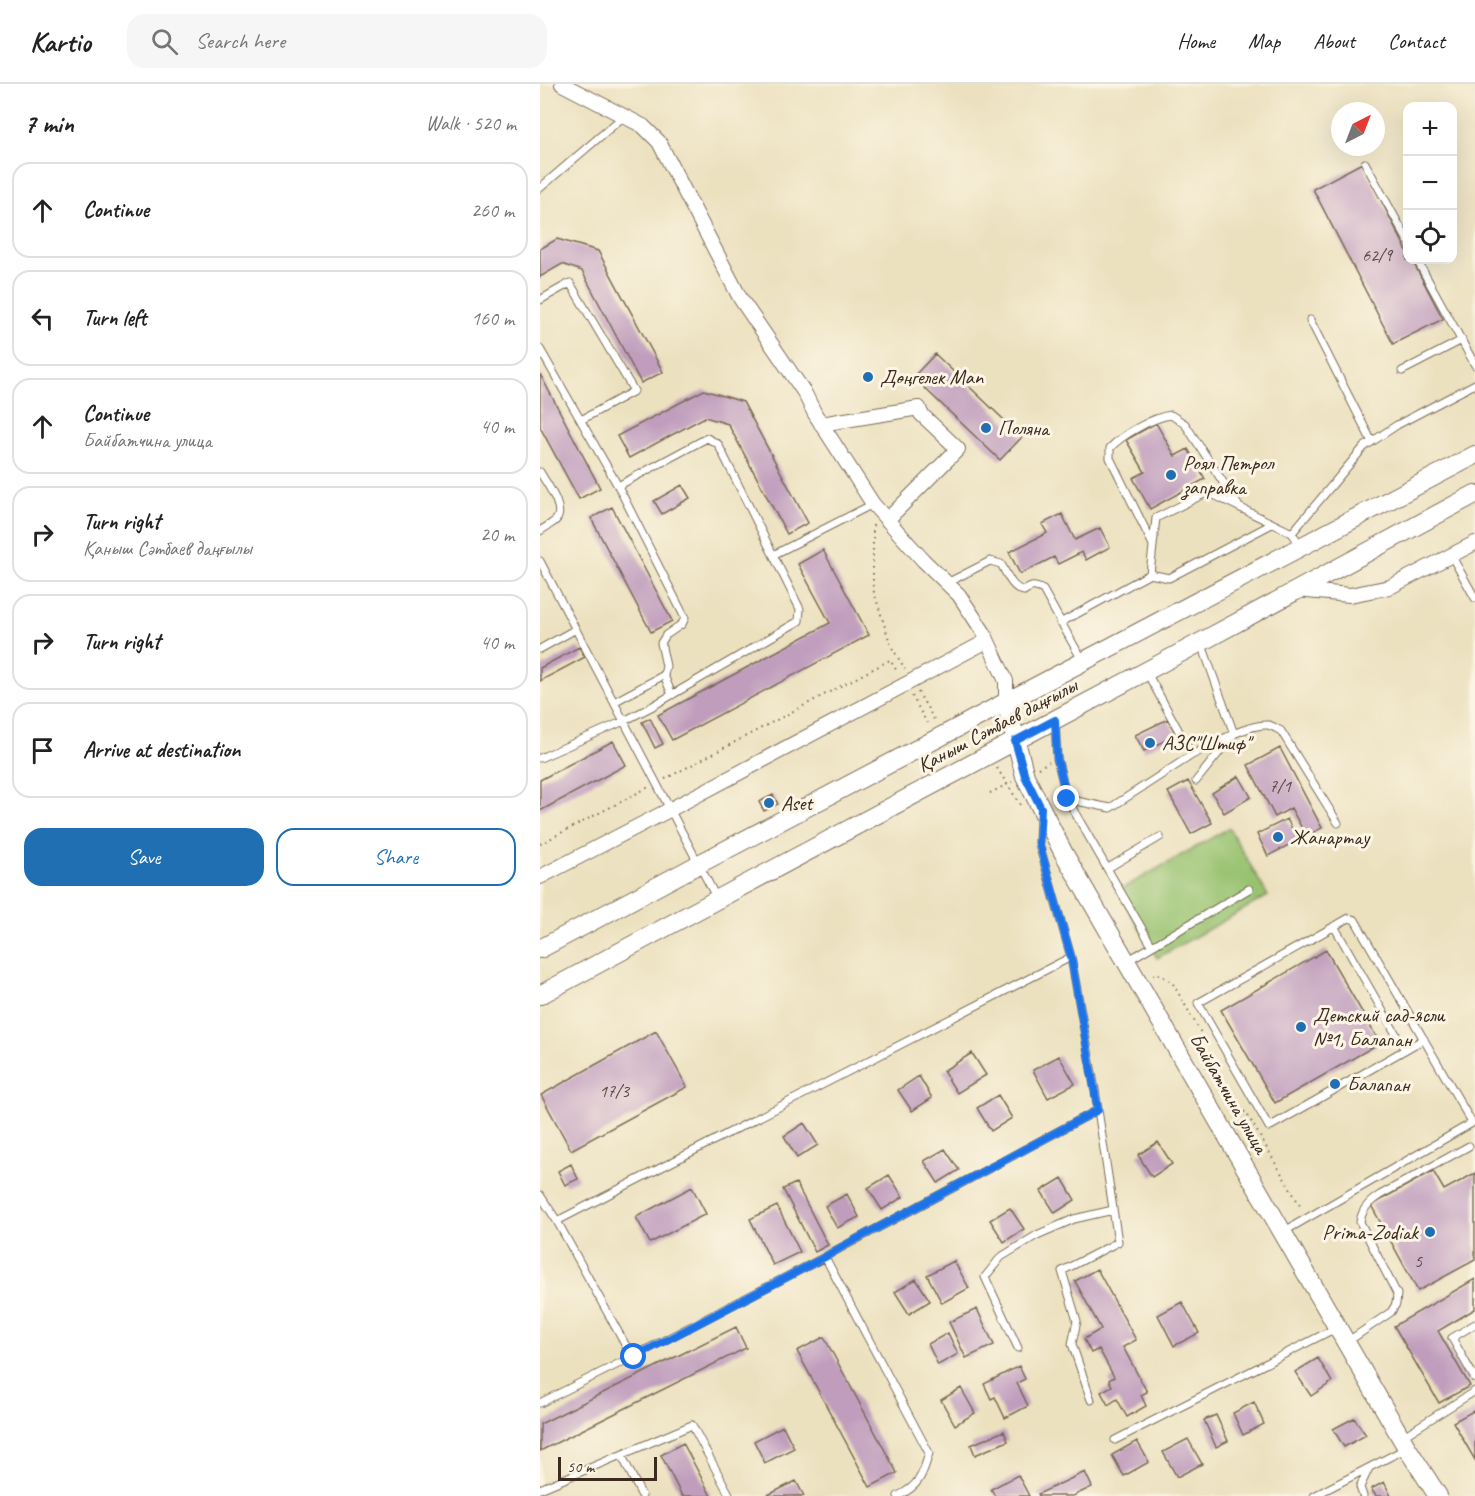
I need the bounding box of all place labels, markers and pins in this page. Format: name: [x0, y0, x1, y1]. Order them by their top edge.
place label: Дөңгелек Man: [880, 364, 984, 390]
marker: Дөңгелек Man: [861, 370, 875, 384]
place label: Поляна: [998, 415, 1051, 441]
marker: Поляна: [979, 421, 993, 435]
place label: Роял Петрол заправка: [1180, 450, 1275, 501]
marker: Роял Петрол заправка: [1164, 468, 1178, 482]
place label: АЗС"Штиф": [1162, 730, 1254, 756]
marker: АЗС"Штиф": [1143, 736, 1157, 750]
place label: Aset: [781, 790, 814, 816]
marker: Aset: [762, 796, 776, 810]
place label: Жанартау: [1290, 824, 1371, 850]
marker: Жанартау: [1271, 830, 1285, 844]
place label: Детский сад-ясли №1, Балапан: [1313, 1002, 1446, 1052]
marker: Детский сад-ясли №1, Балапан: [1294, 1020, 1308, 1034]
place label: Балапан: [1347, 1071, 1411, 1097]
marker: Балапан: [1328, 1077, 1342, 1091]
place label: Prima-Zodiak: [1322, 1219, 1419, 1245]
marker: Prima-Zodiak: [1423, 1225, 1437, 1239]

